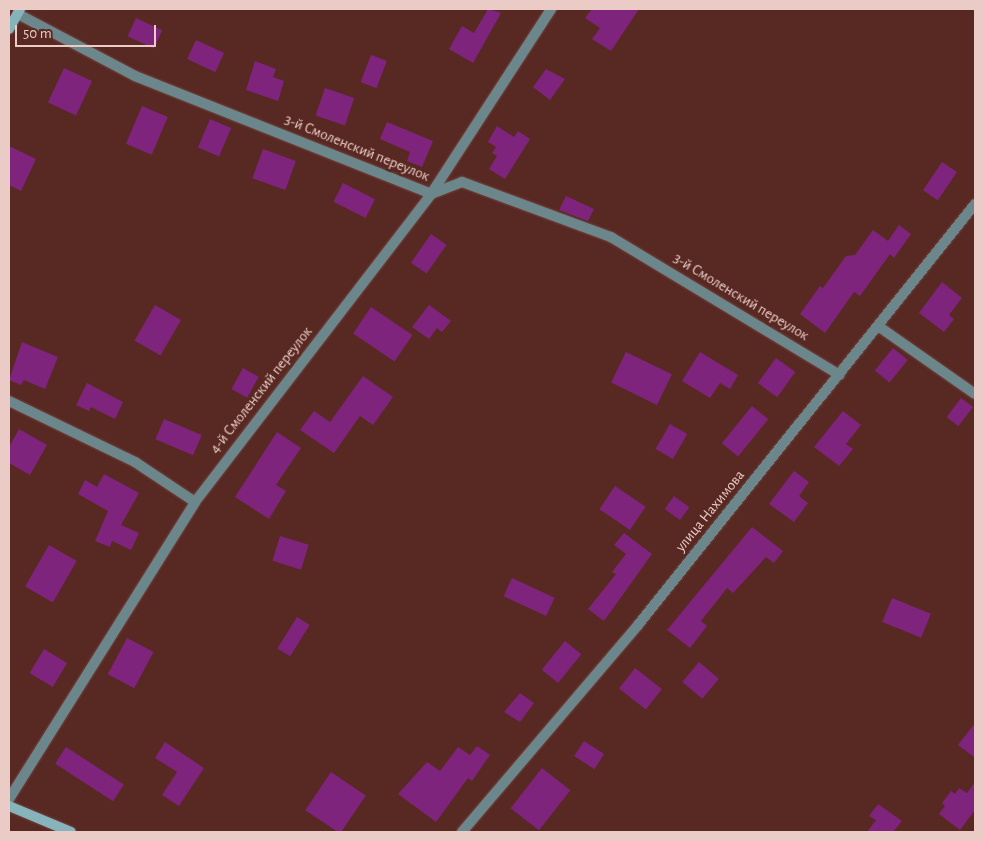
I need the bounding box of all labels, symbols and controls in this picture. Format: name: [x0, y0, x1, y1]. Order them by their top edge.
scale bar: [18, 15, 159, 47]
text: 50 m: [23, 26, 52, 41]
street label: 3-й Смоленский переулок: [282, 111, 432, 185]
street label: 3-й Смоленский переулок: [670, 249, 812, 345]
street label: 4-й Смоленский переулок: [206, 323, 316, 457]
street label: улица Нахимова: [672, 466, 748, 556]

